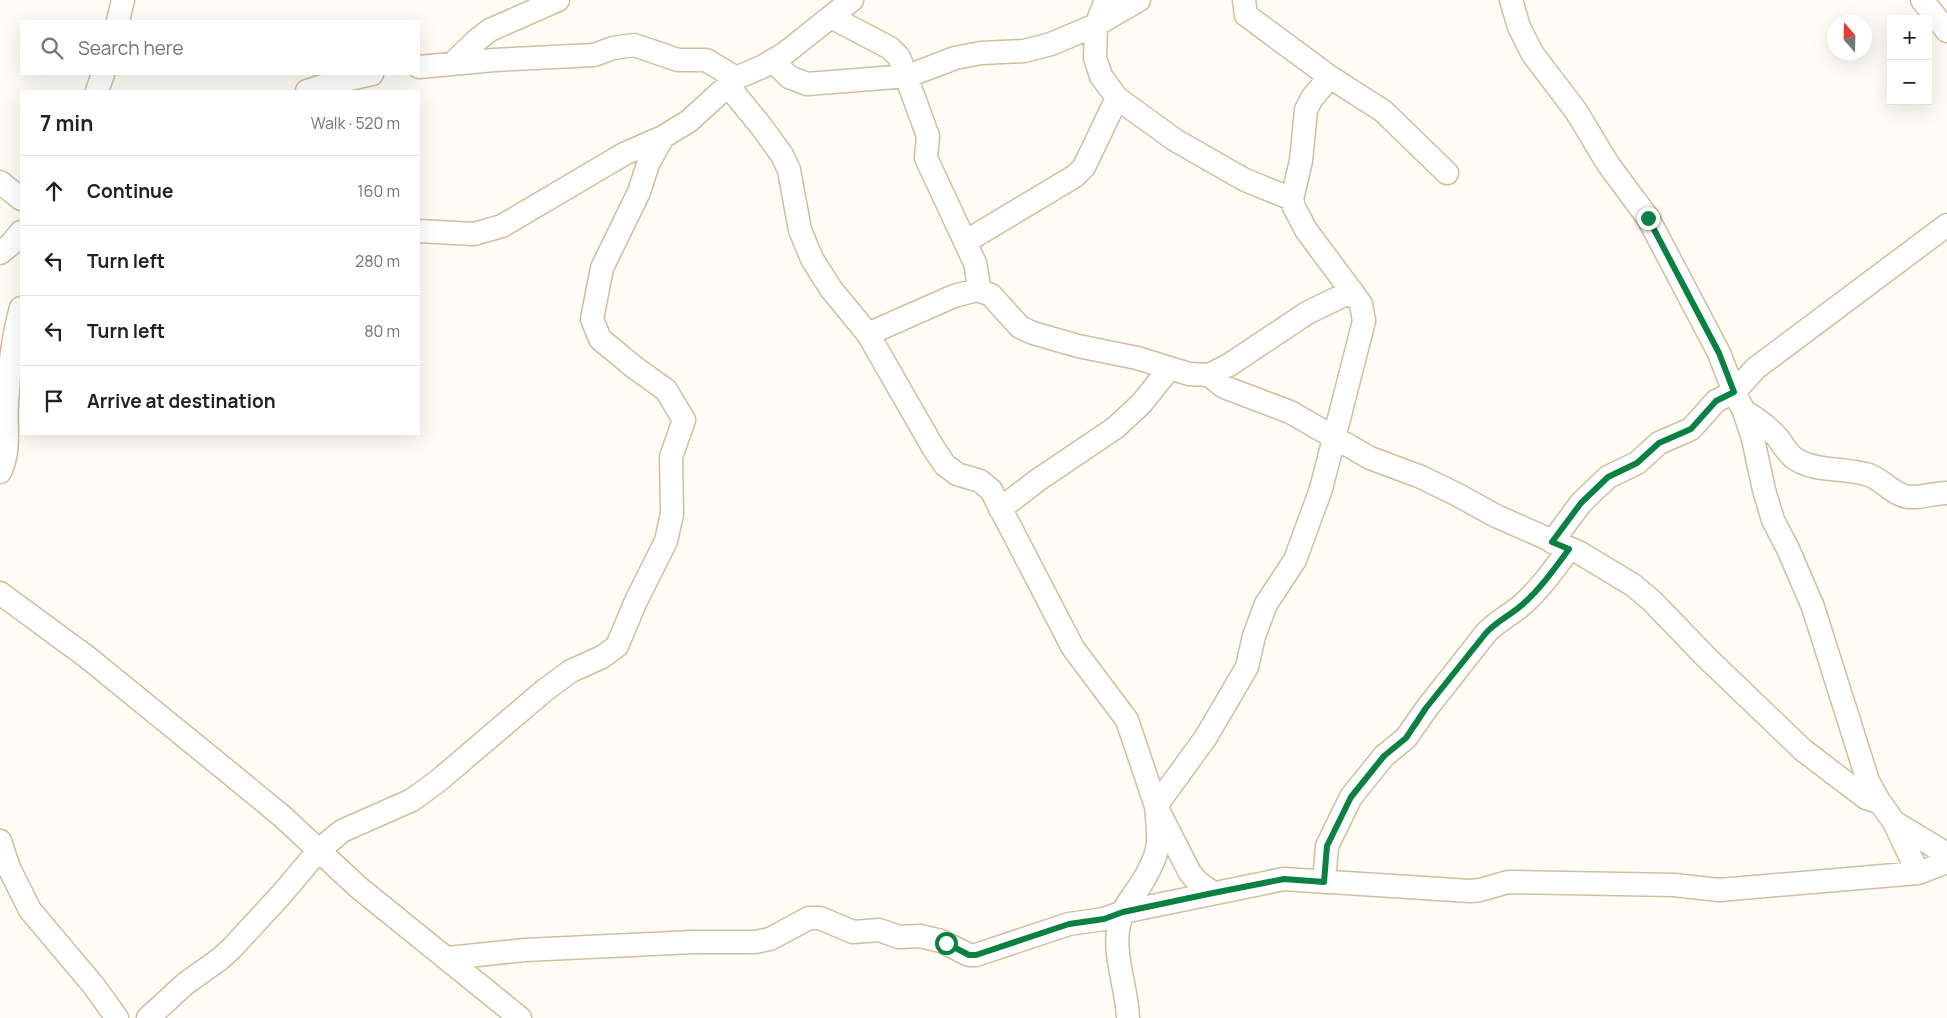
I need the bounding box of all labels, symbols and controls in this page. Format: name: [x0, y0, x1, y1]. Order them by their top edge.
north arrow: [1827, 15, 1872, 60]
map controls: [1887, 15, 1932, 105]
button: +: [1887, 15, 1932, 60]
search box: [20, 20, 420, 75]
icon: search: [38, 34, 66, 62]
text: Search here: [78, 35, 184, 61]
button: −: [1887, 60, 1932, 105]
text: 7 min: [40, 109, 93, 137]
text: Walk · 520 m: [311, 112, 400, 134]
icon: ahead: [40, 177, 68, 205]
text: Continue: [87, 178, 173, 204]
text: 160 m: [357, 180, 400, 202]
route end: [1637, 207, 1660, 230]
icon: left: [40, 247, 68, 275]
text: Turn left: [87, 248, 165, 274]
text: 280 m: [355, 250, 400, 272]
icon: left: [40, 317, 68, 345]
text: Turn left: [87, 318, 165, 344]
text: 80 m: [364, 320, 400, 342]
icon: arrive: [40, 387, 68, 415]
text: Arrive at destination: [87, 388, 276, 414]
route start: [935, 932, 958, 955]

